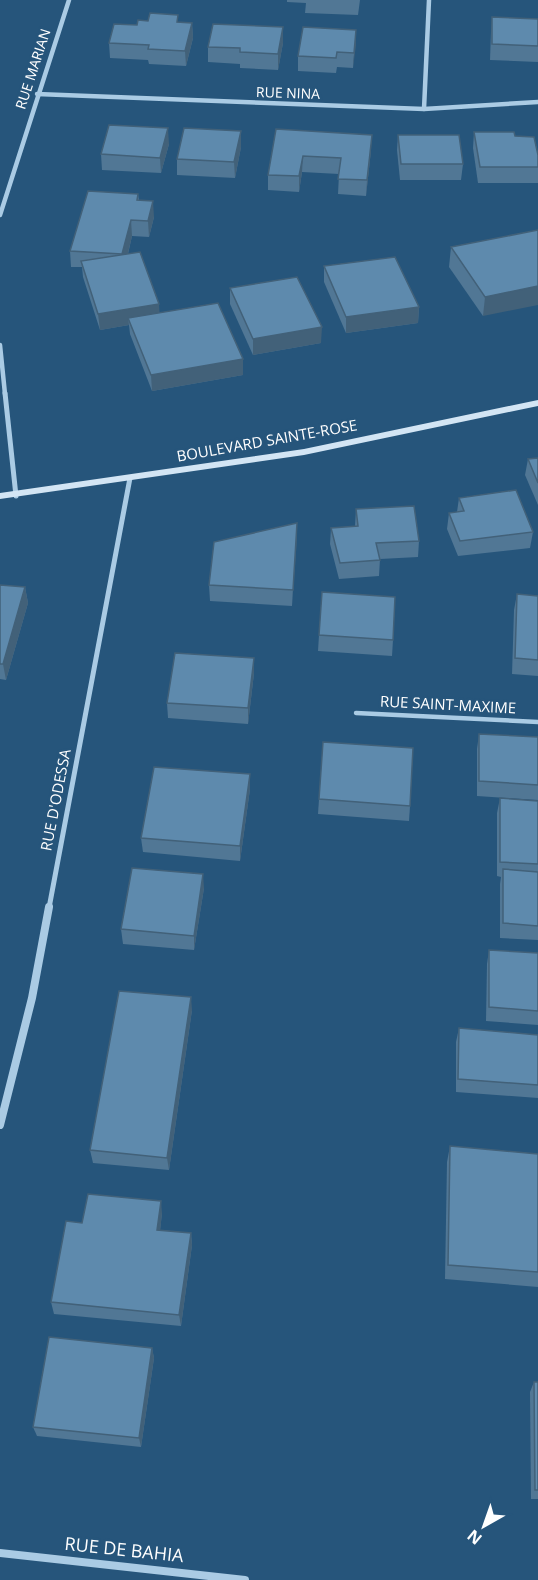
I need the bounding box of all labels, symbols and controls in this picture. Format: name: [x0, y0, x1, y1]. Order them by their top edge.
street label: RUE MARIAN: [11, 26, 54, 112]
street label: RUE NINA: [256, 82, 321, 103]
street label: BOULEVARD SAINTE-ROSE: [175, 414, 359, 466]
street label: RUE SAINT-MAXIME: [379, 690, 517, 718]
street label: RUE D'ODESSA: [35, 747, 75, 852]
north arrow: [454, 1496, 514, 1556]
text: N: [462, 1525, 486, 1550]
street label: RUE DE BAHIA: [64, 1531, 185, 1567]

